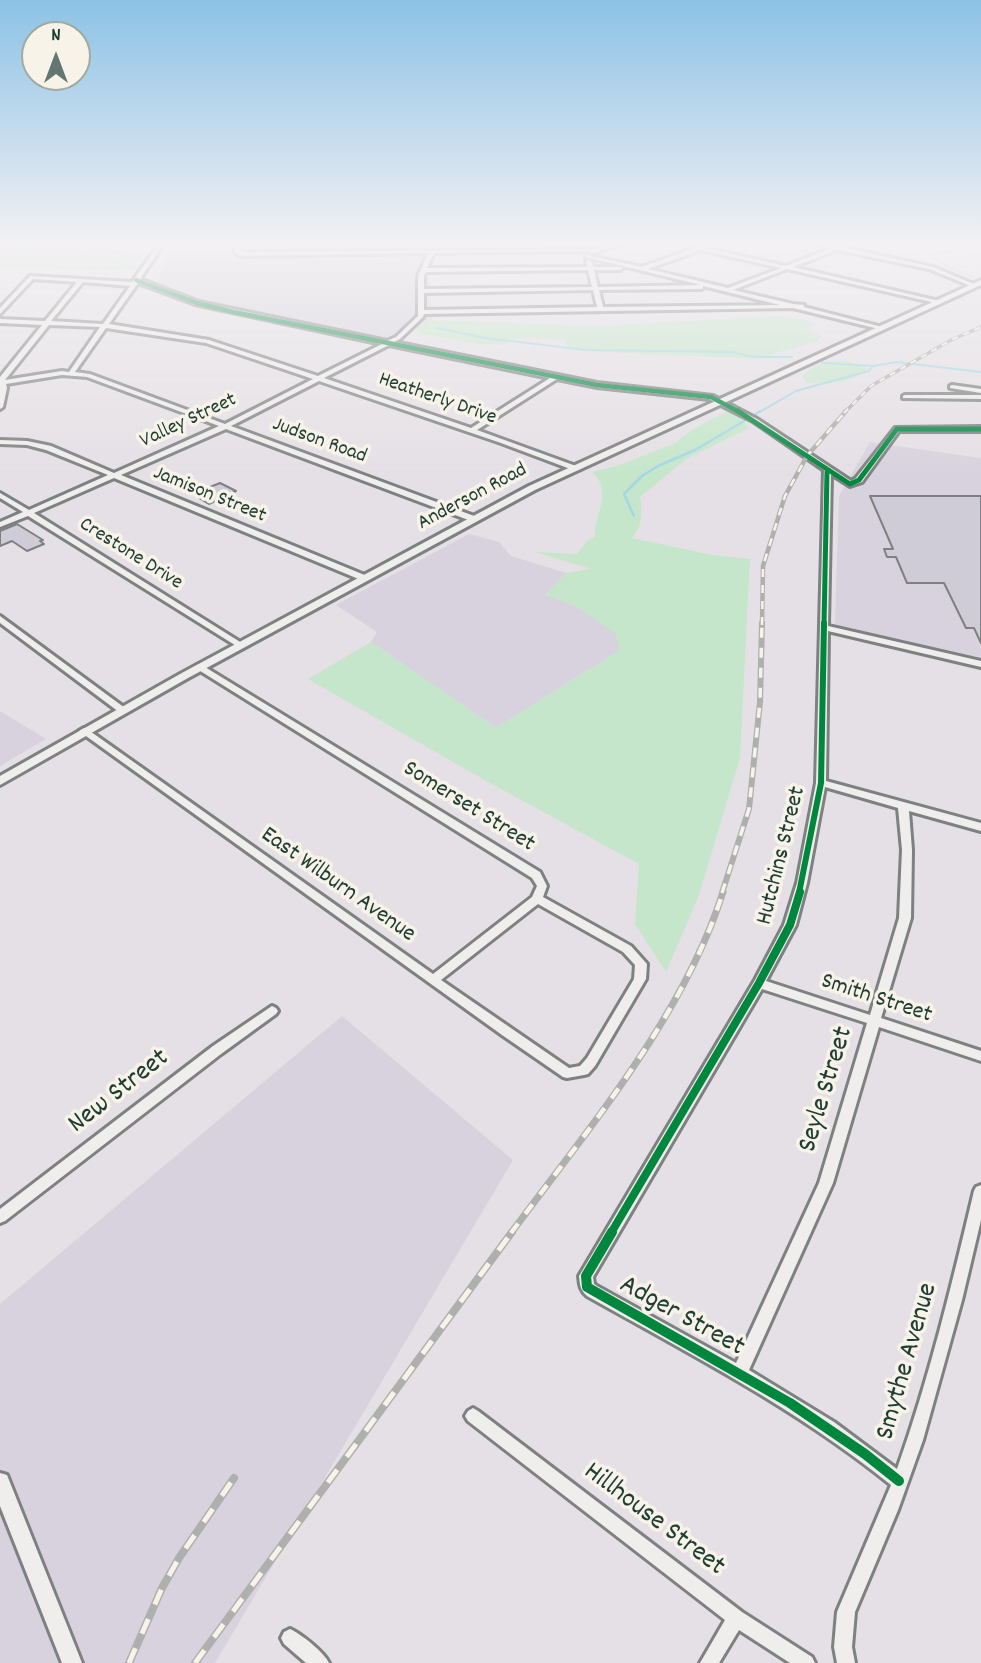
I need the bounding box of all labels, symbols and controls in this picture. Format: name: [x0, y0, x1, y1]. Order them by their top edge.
north arrow: [21, 21, 91, 91]
text: N: [51, 23, 61, 50]
street label: Heatherly Drive: [375, 368, 499, 432]
street label: Valley Street: [137, 389, 241, 455]
street label: Judson Road: [268, 413, 370, 471]
street label: Anderson Road: [414, 459, 532, 537]
street label: Jamison Street: [149, 462, 269, 530]
street label: Crestone Drive: [73, 513, 187, 597]
street label: Somerset Street: [397, 756, 539, 860]
street label: Hutchins Street: [752, 784, 814, 928]
street label: East Wilburn Avenue: [254, 822, 420, 950]
street label: Smith Street: [817, 969, 935, 1031]
street label: Seyle Street: [793, 1023, 863, 1157]
street label: New Street: [63, 1043, 177, 1143]
street label: Adger Street: [613, 1270, 749, 1366]
street label: Smythe Avenue: [871, 1280, 947, 1444]
street label: Hillhouse Street: [576, 1457, 730, 1585]

